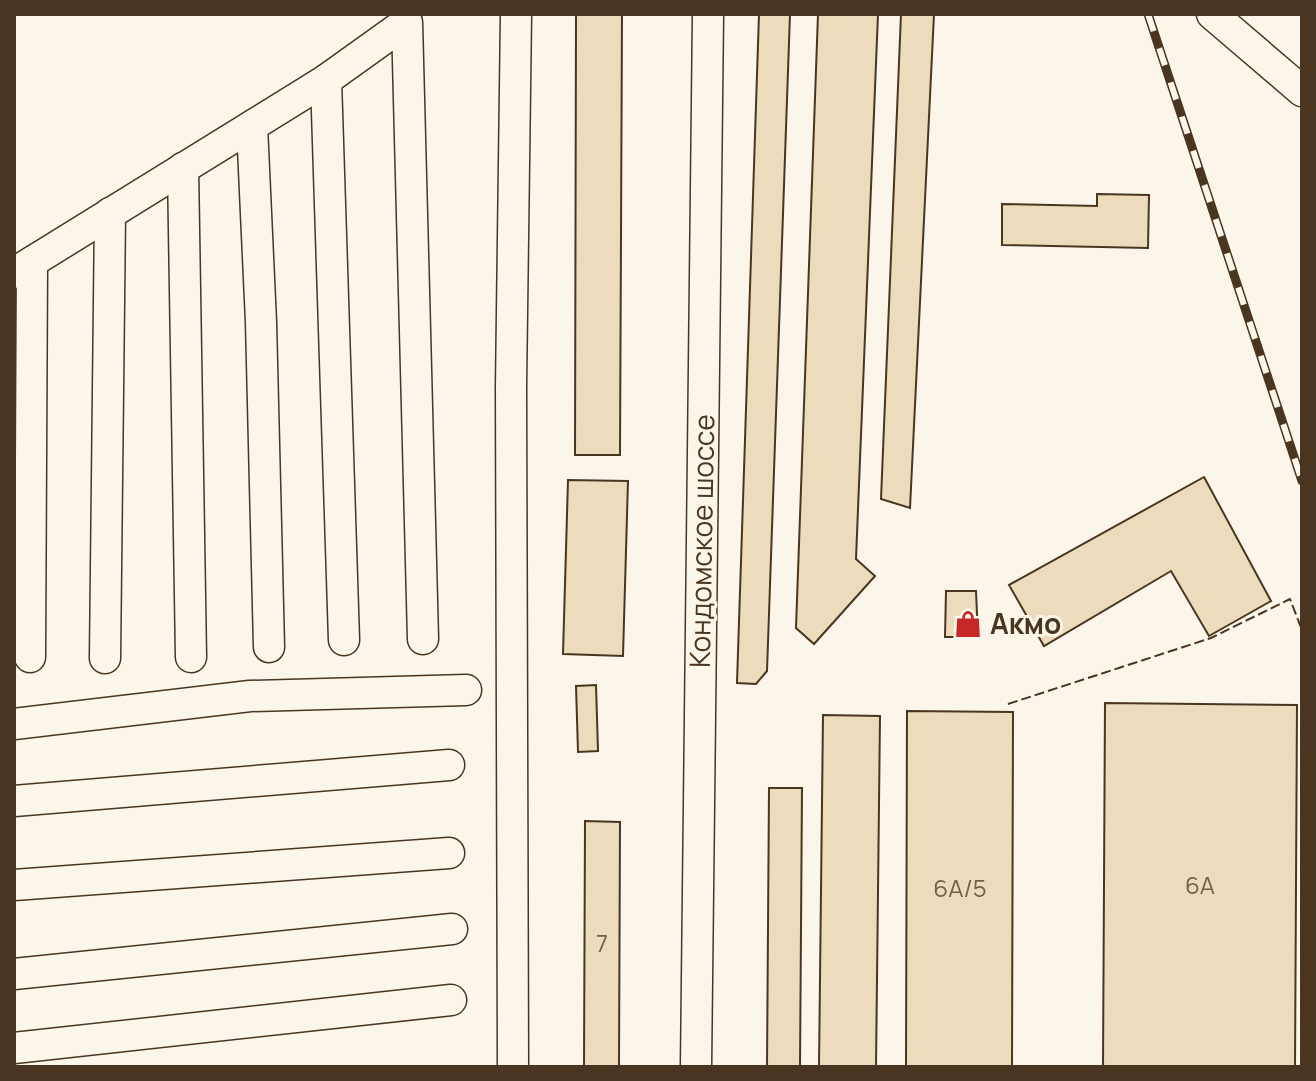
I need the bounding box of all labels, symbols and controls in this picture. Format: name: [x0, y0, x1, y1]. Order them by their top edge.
street label: Кондомское шоссе: [680, 414, 722, 668]
place label: Акмо: [990, 604, 1061, 642]
shop icon: Акмо: [953, 609, 983, 639]
house number: 6А: [1185, 868, 1215, 901]
house number: 6А/5: [933, 871, 987, 904]
house number: 7: [596, 926, 608, 959]

